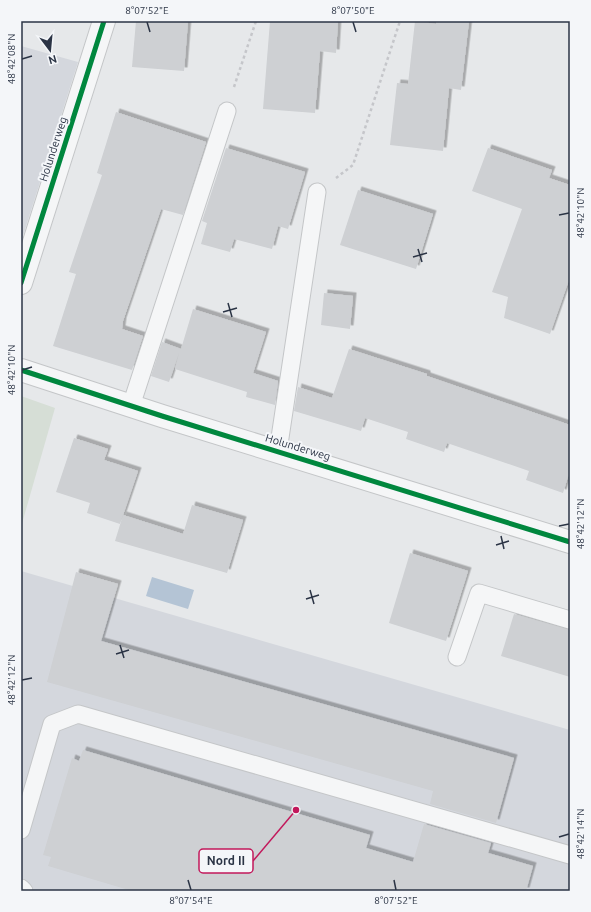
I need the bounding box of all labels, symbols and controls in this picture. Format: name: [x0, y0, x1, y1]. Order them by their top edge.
text: 8°07'52"E: [125, 5, 169, 16]
text: 8°07'50"E: [331, 5, 375, 16]
north arrow: [30, 30, 70, 70]
text: 48°42'08"N: [6, 34, 17, 84]
text: N: [47, 53, 58, 67]
street label: Holunderweg: [37, 115, 69, 183]
text: 48°42'10"N: [575, 188, 586, 238]
text: 48°42'10"N: [6, 345, 17, 395]
street label: Holunderweg: [264, 431, 332, 463]
text: 48°42'12"N: [575, 499, 586, 549]
text: 48°42'12"N: [6, 655, 17, 705]
text: 48°42'14"N: [575, 809, 586, 859]
callout: Nord II: [199, 849, 253, 873]
text: Nord II: [207, 854, 245, 867]
text: 8°07'54"E: [169, 895, 213, 906]
text: 8°07'52"E: [374, 895, 418, 906]

